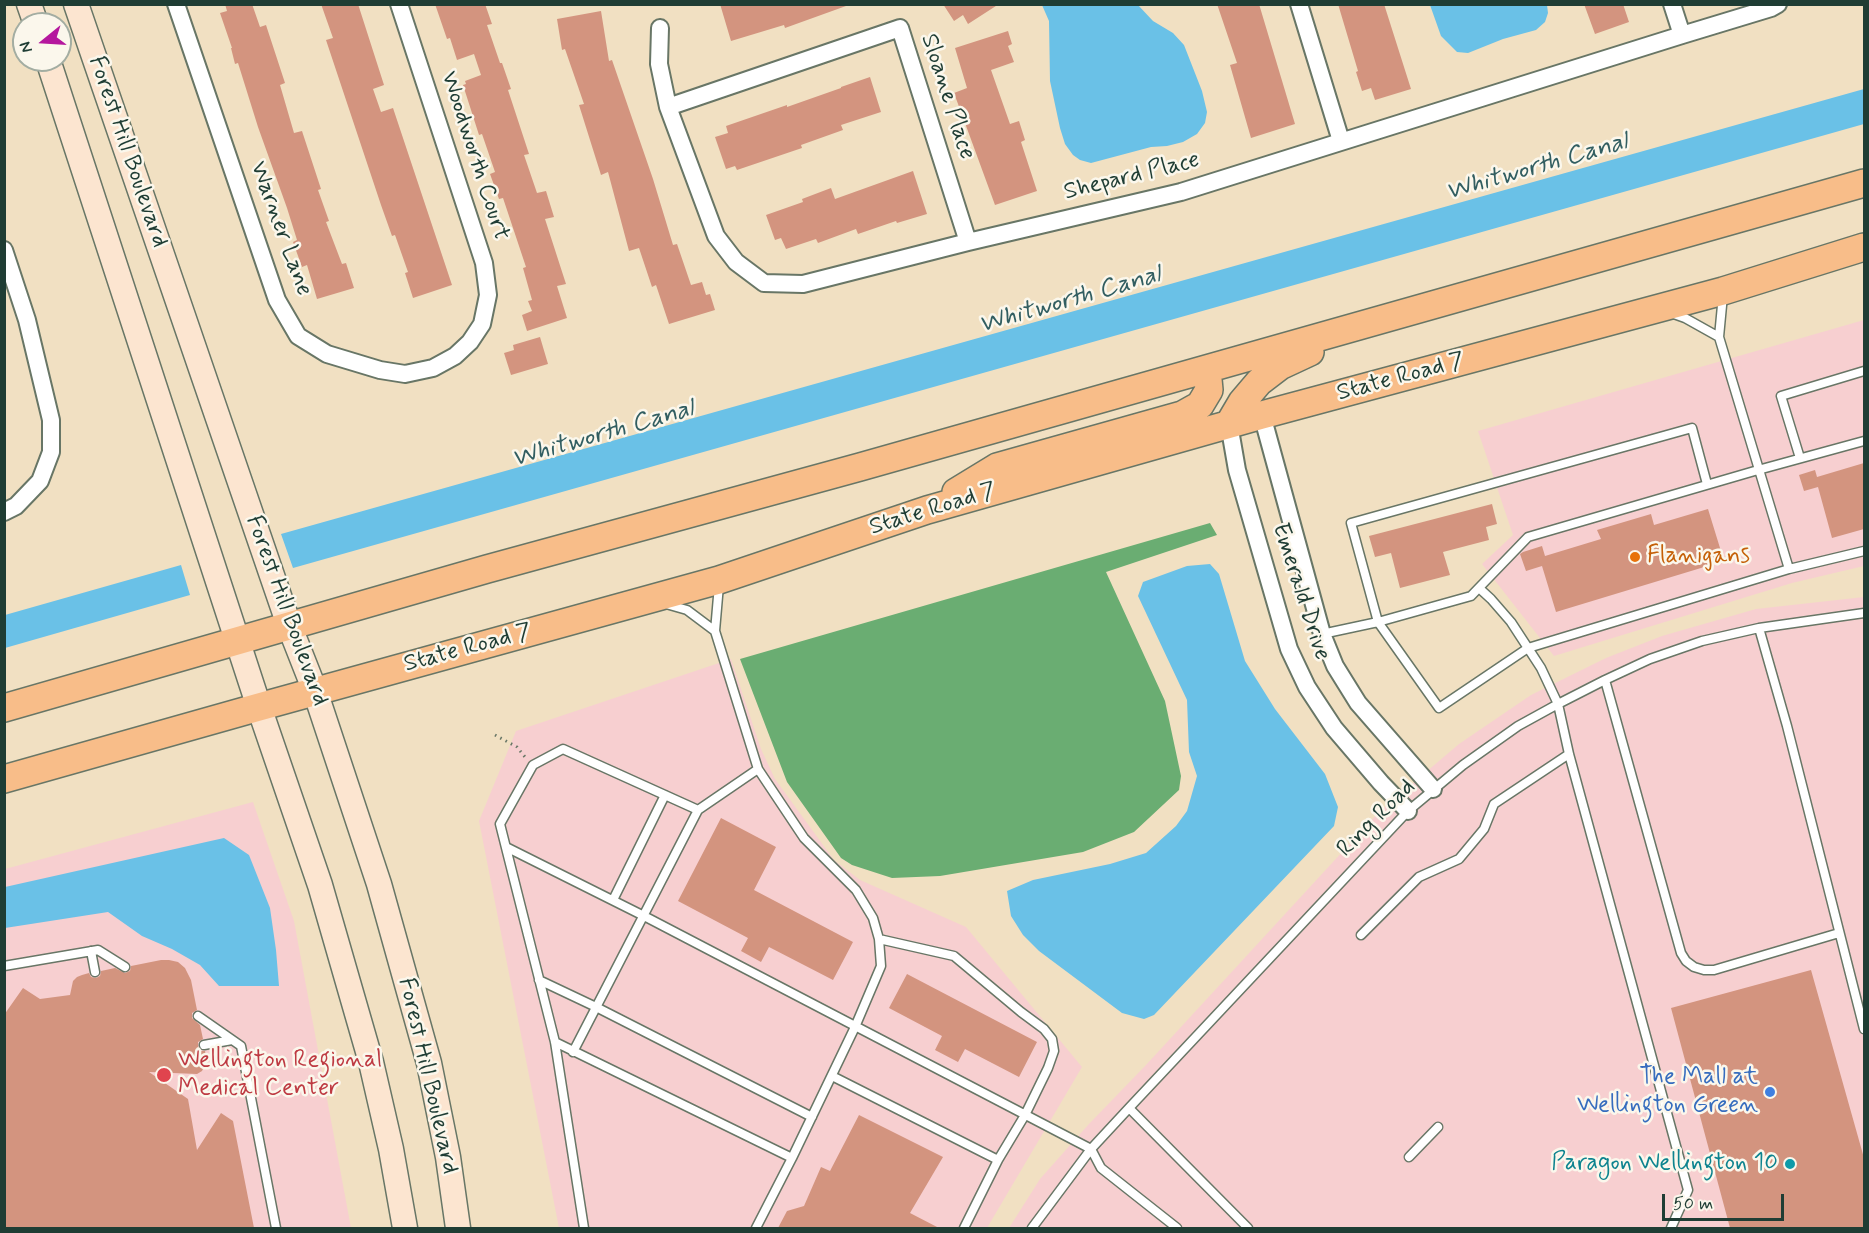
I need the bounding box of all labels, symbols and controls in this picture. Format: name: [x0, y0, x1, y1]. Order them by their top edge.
north arrow: [12, 12, 72, 72]
street label: Sloane Place: [913, 31, 981, 163]
text: N: [15, 39, 38, 55]
street label: Forest Hill Boulevard: [81, 53, 173, 251]
street label: Woodworth Court: [433, 68, 515, 244]
water label: Whitworth Canal: [1442, 127, 1632, 209]
street label: Shepard Place: [1061, 146, 1203, 208]
street label: Warner Lane: [242, 158, 318, 300]
water label: Whitworth Canal: [975, 260, 1165, 342]
street label: State Road 7: [1334, 347, 1468, 409]
water label: Whitworth Canal: [508, 394, 698, 476]
street label: State Road 7: [866, 477, 1000, 543]
street label: Forest Hill Boulevard: [238, 512, 334, 710]
street label: Emerald Drive: [1264, 520, 1336, 664]
place label: Flanigans: [1647, 543, 1750, 571]
marker: Flanigans: [1628, 550, 1642, 564]
street label: State Road 7: [401, 618, 535, 680]
street label: Ring Road: [1332, 774, 1422, 864]
street label: Forest Hill Boulevard: [390, 975, 464, 1177]
place label: Wellington Regional Medical Center: [178, 1047, 382, 1103]
place label: The Mall at Wellington Green: [1577, 1064, 1758, 1120]
marker: Wellington Regional Medical Center: [155, 1066, 173, 1084]
marker: The Mall at Wellington Green: [1763, 1085, 1777, 1099]
place label: Paragon Wellington 10: [1551, 1150, 1778, 1178]
marker: Paragon Wellington 10: [1783, 1157, 1797, 1171]
scale bar: [1665, 1182, 1786, 1220]
text: 50 m: [1673, 1192, 1713, 1216]

